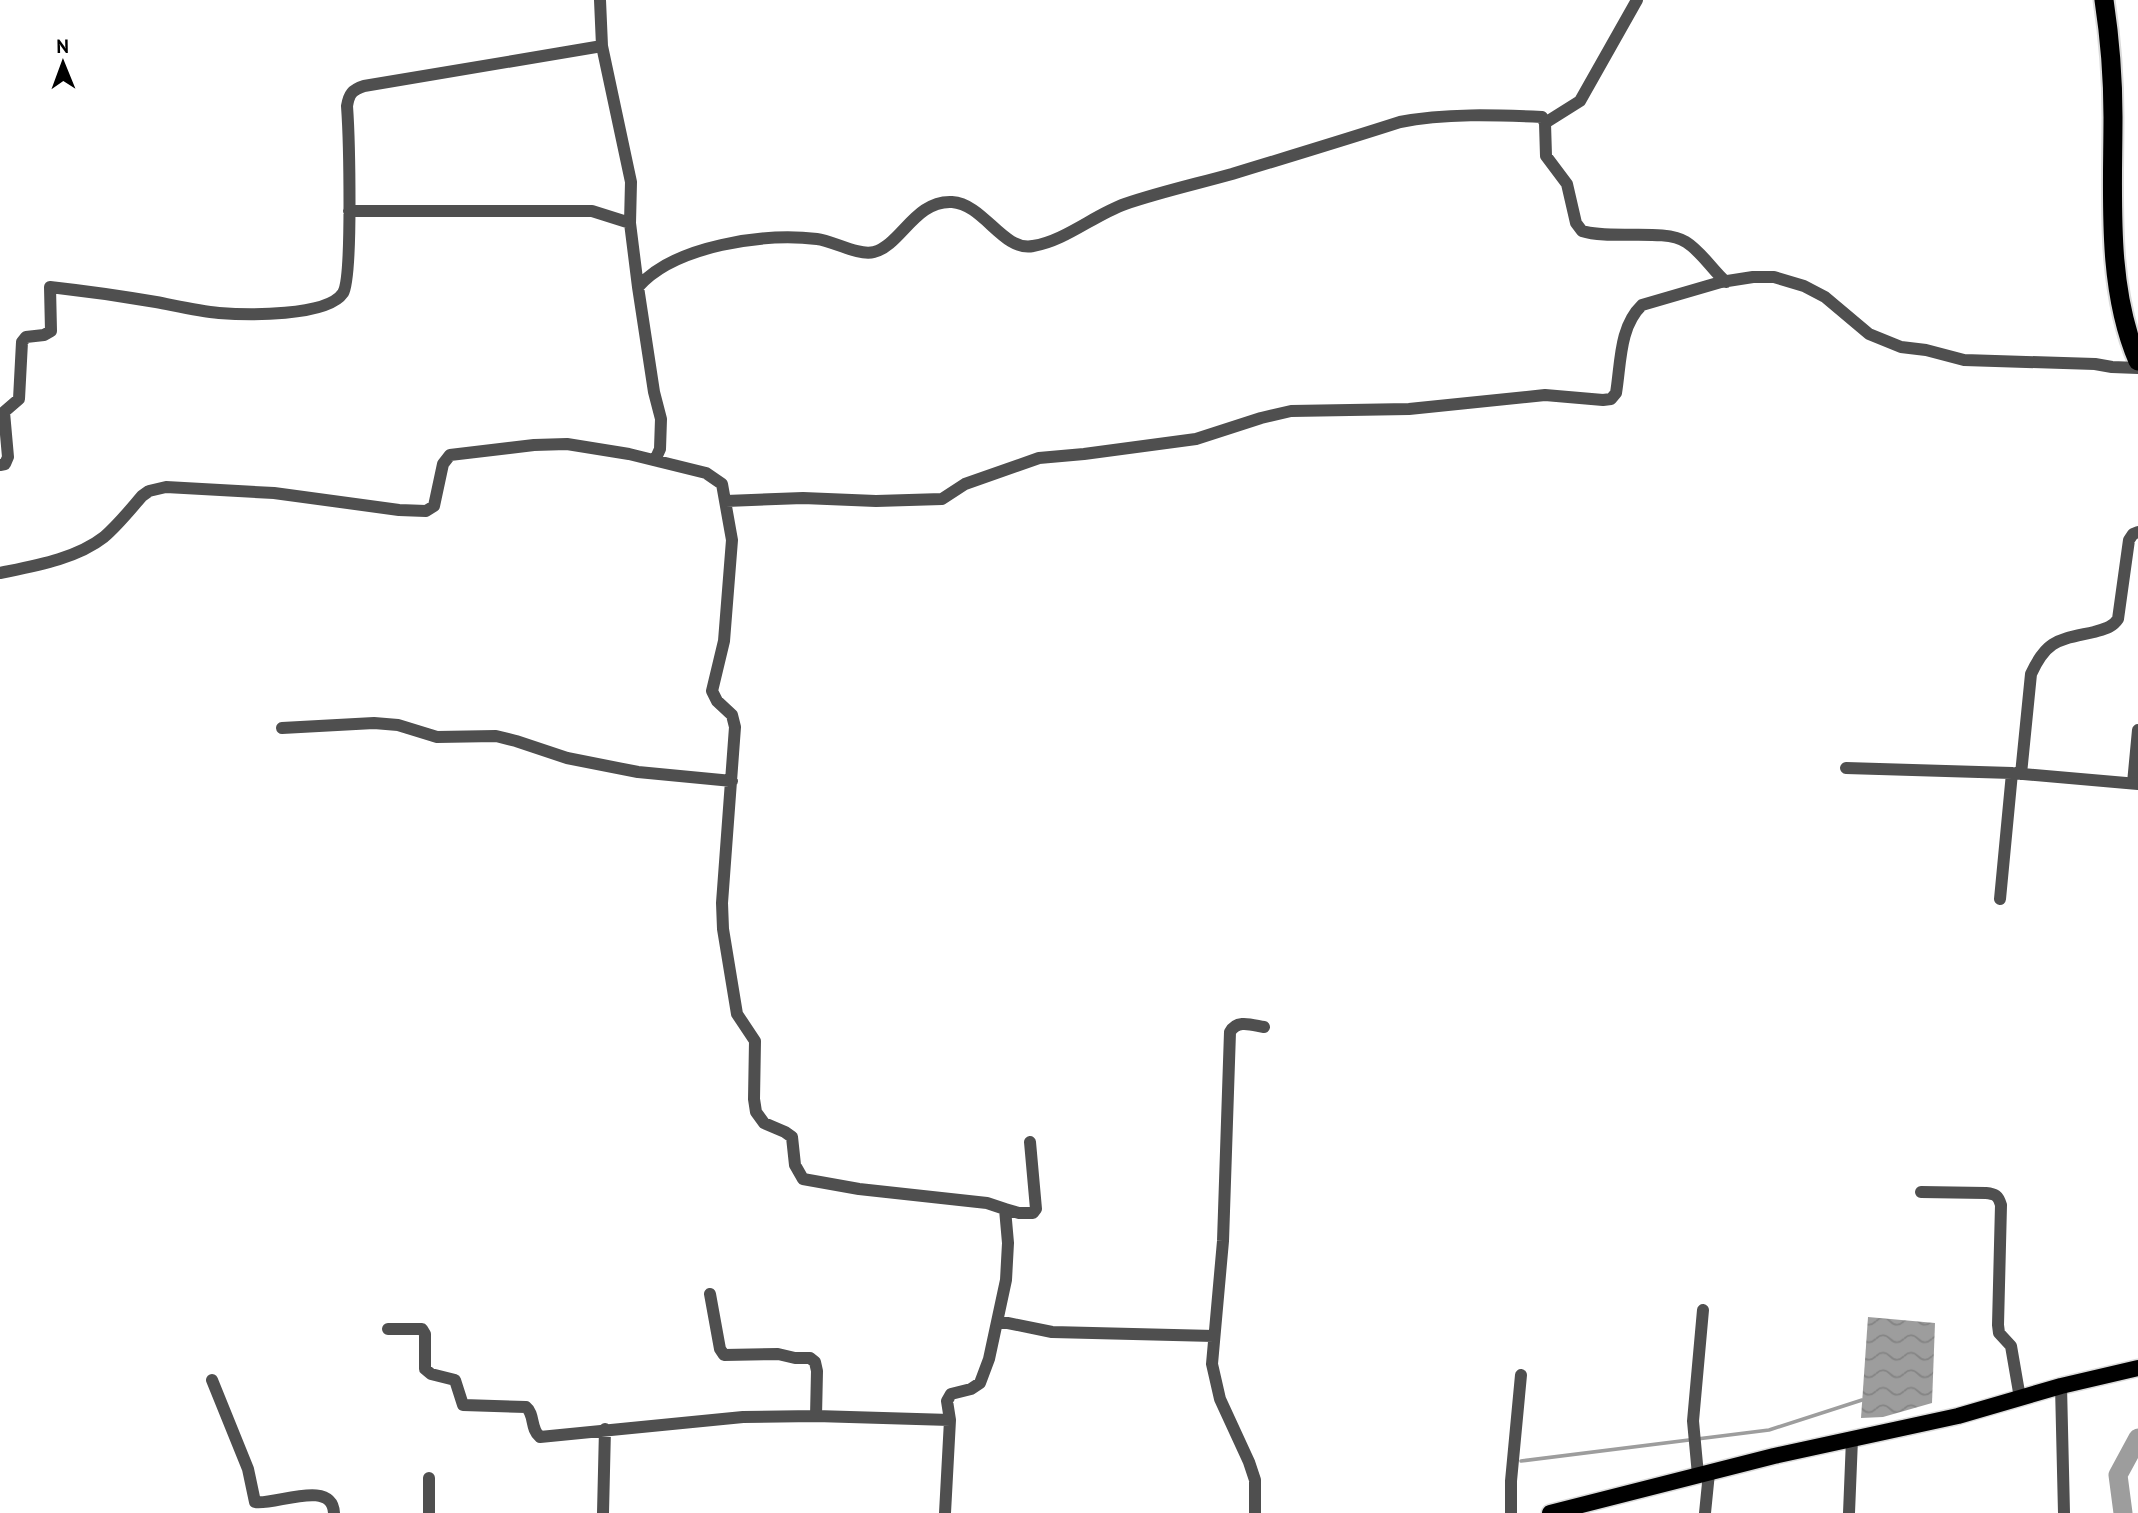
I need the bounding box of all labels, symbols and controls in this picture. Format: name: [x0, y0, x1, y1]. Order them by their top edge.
north arrow: [28, 28, 98, 98]
text: N: [56, 34, 69, 58]

